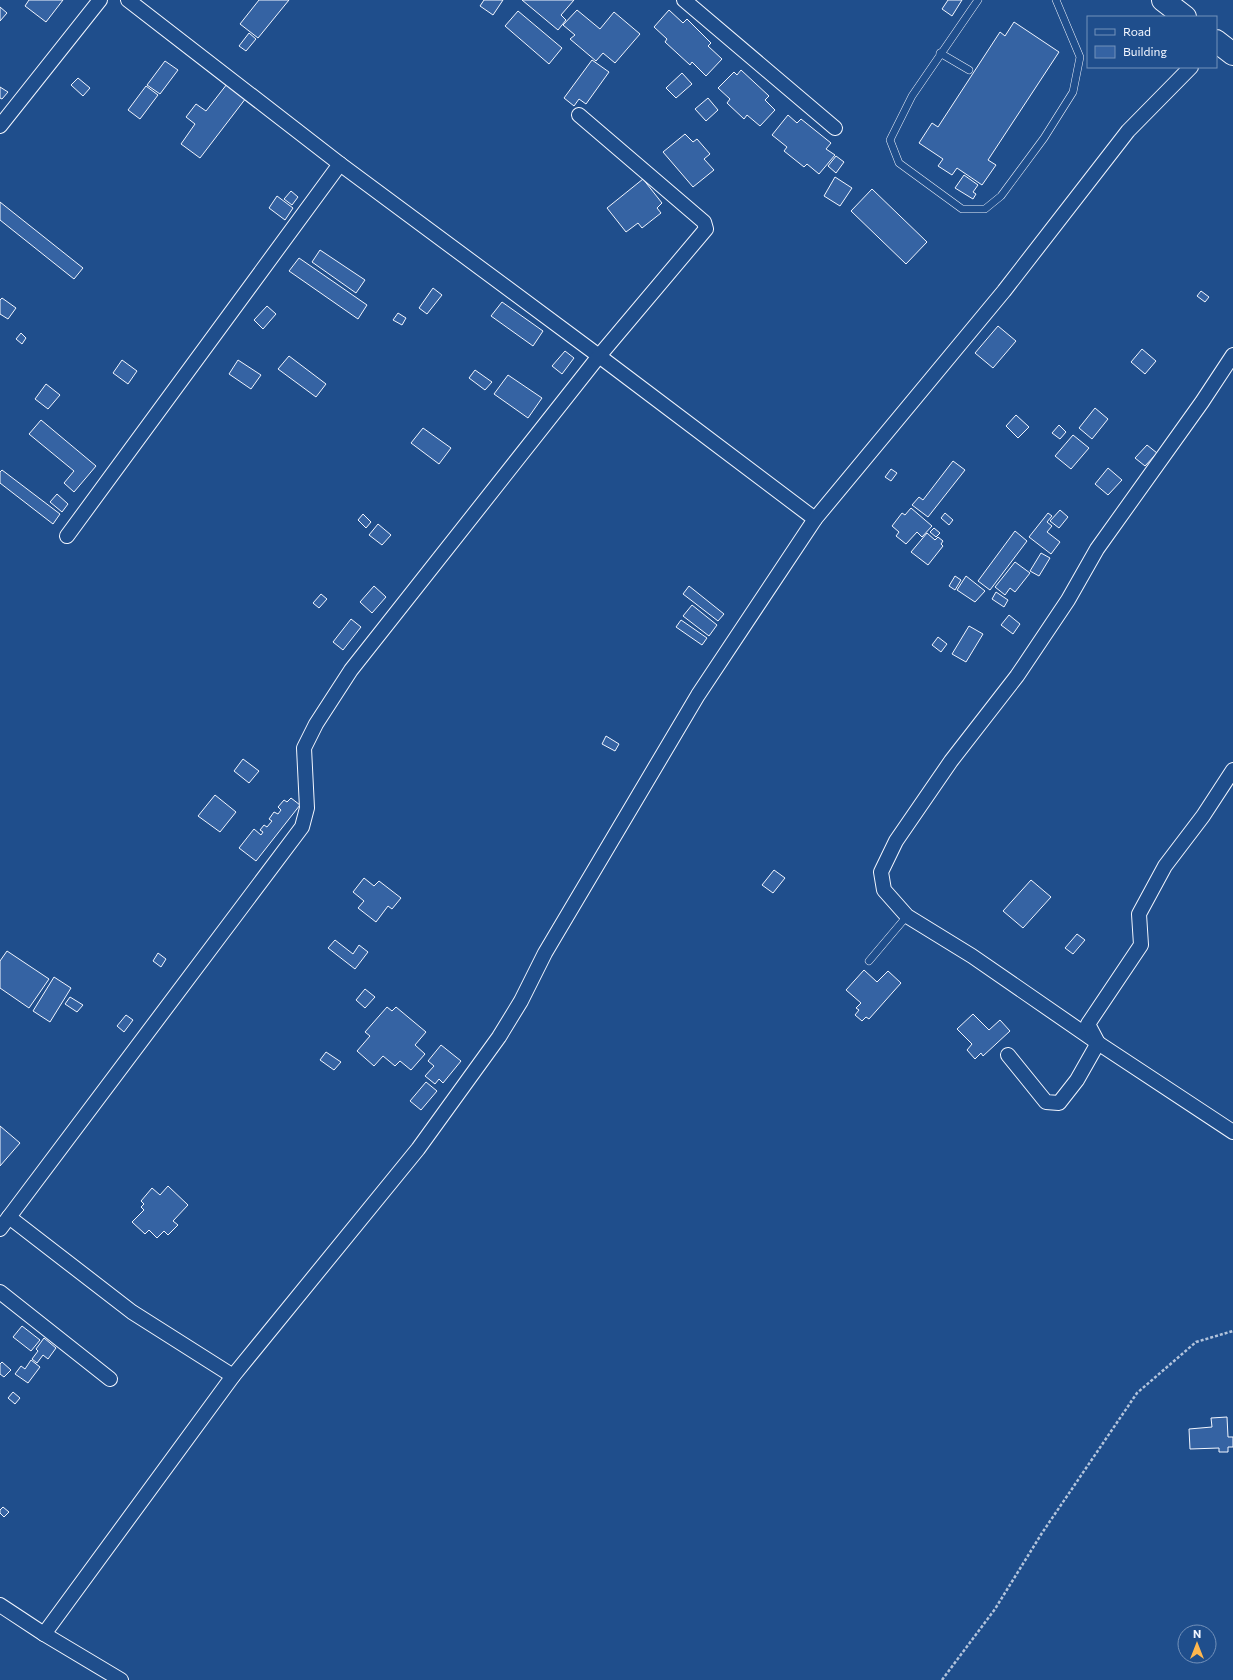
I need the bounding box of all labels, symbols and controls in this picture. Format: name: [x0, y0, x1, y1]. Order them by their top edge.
legend: [1087, 16, 1217, 68]
text: Road: [1123, 24, 1151, 38]
text: Building: [1123, 44, 1167, 58]
north arrow: [1177, 1624, 1217, 1664]
text: N: [1193, 1627, 1201, 1640]

